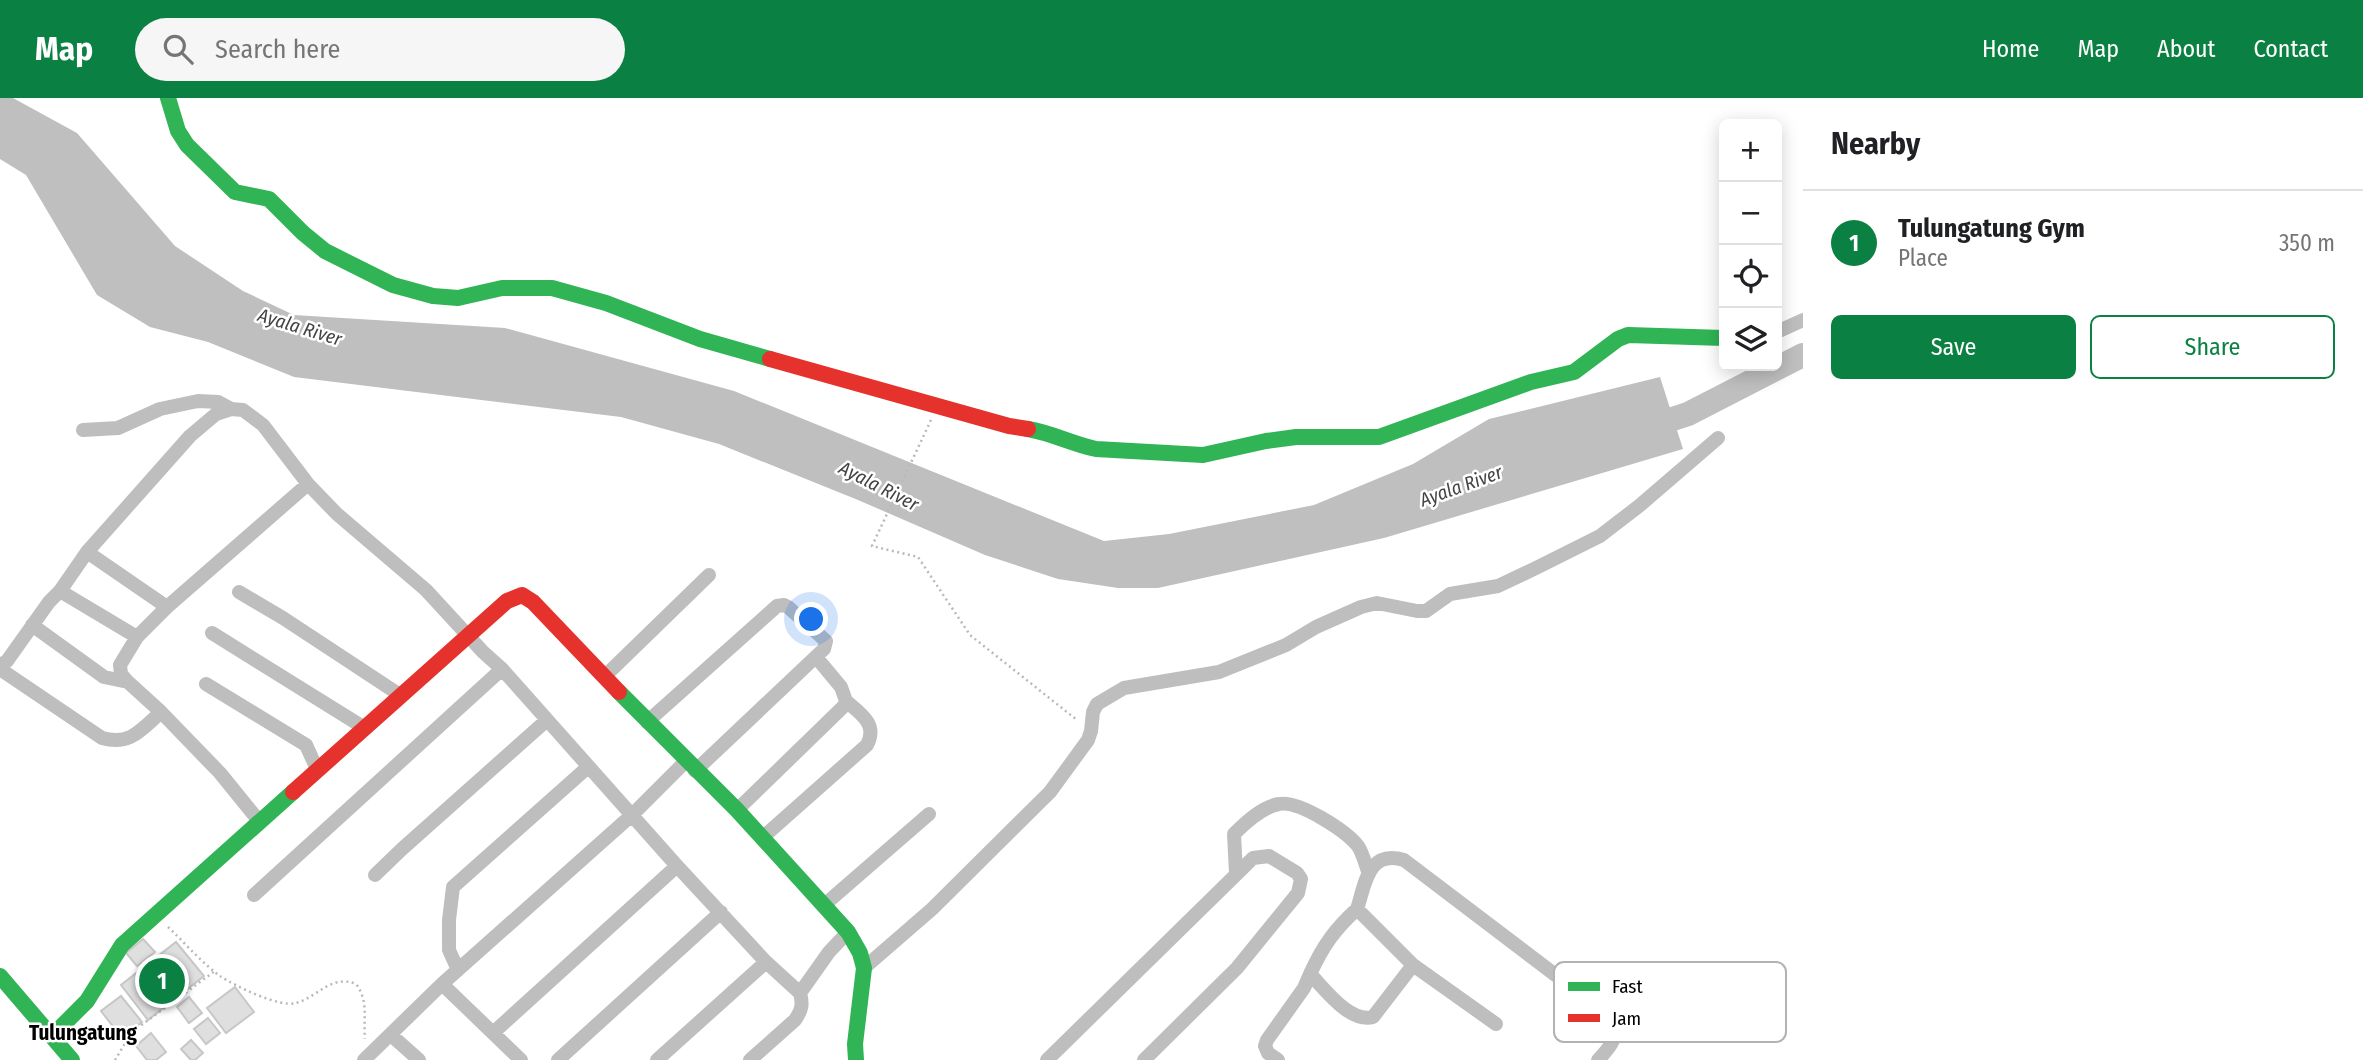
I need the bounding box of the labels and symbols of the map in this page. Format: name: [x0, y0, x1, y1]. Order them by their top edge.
water label: Ayala River: [254, 303, 346, 351]
water label: Ayala River: [834, 456, 924, 516]
water label: Ayala River: [1416, 460, 1507, 512]
your location: [794, 602, 828, 636]
pin: 1: [139, 955, 185, 1007]
legend: [1554, 962, 1786, 1042]
text: Fast: [1612, 975, 1643, 998]
text: Jam: [1612, 1007, 1641, 1030]
district label: Tulungatung: [29, 1020, 138, 1046]

